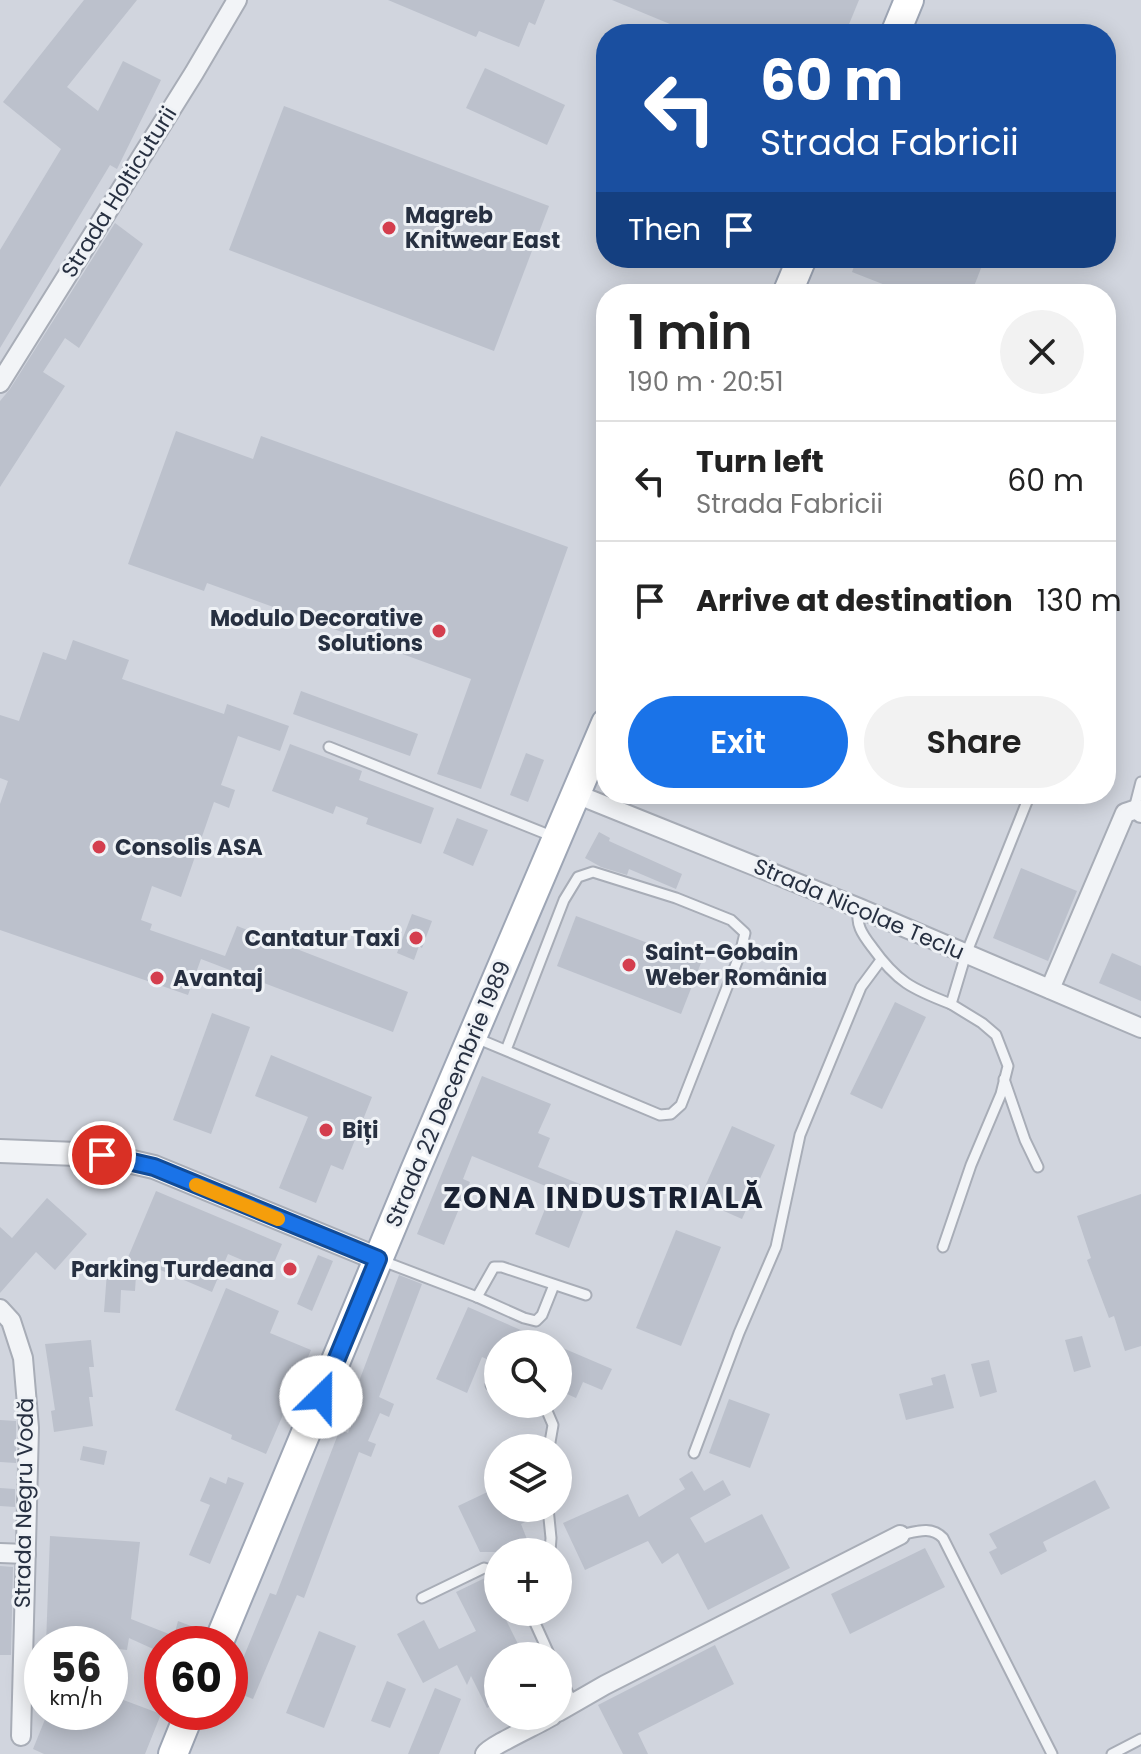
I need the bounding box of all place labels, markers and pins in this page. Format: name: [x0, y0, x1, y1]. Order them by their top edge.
place label: Magreb Knitwear East: [405, 200, 560, 256]
marker: Magreb Knitwear East: [380, 219, 398, 237]
place label: Modulo Decorative Solutions: [210, 603, 423, 659]
marker: Modulo Decorative Solutions: [430, 622, 448, 640]
place label: Consolis ASA: [115, 832, 263, 863]
marker: Consolis ASA: [90, 838, 108, 856]
place label: Cantatur Taxi: [244, 923, 400, 954]
marker: Cantatur Taxi: [407, 929, 425, 947]
place label: Saint-Gobain Weber România: [645, 937, 827, 993]
marker: Saint-Gobain Weber România: [620, 956, 638, 974]
place label: Avantaj: [173, 963, 263, 994]
marker: Avantaj: [148, 969, 166, 987]
place label: Biți: [342, 1115, 378, 1146]
pin: [68, 1121, 136, 1189]
marker: Biți: [317, 1121, 335, 1139]
place label: Parking Turdeana: [71, 1254, 274, 1285]
marker: Parking Turdeana: [281, 1260, 299, 1278]

